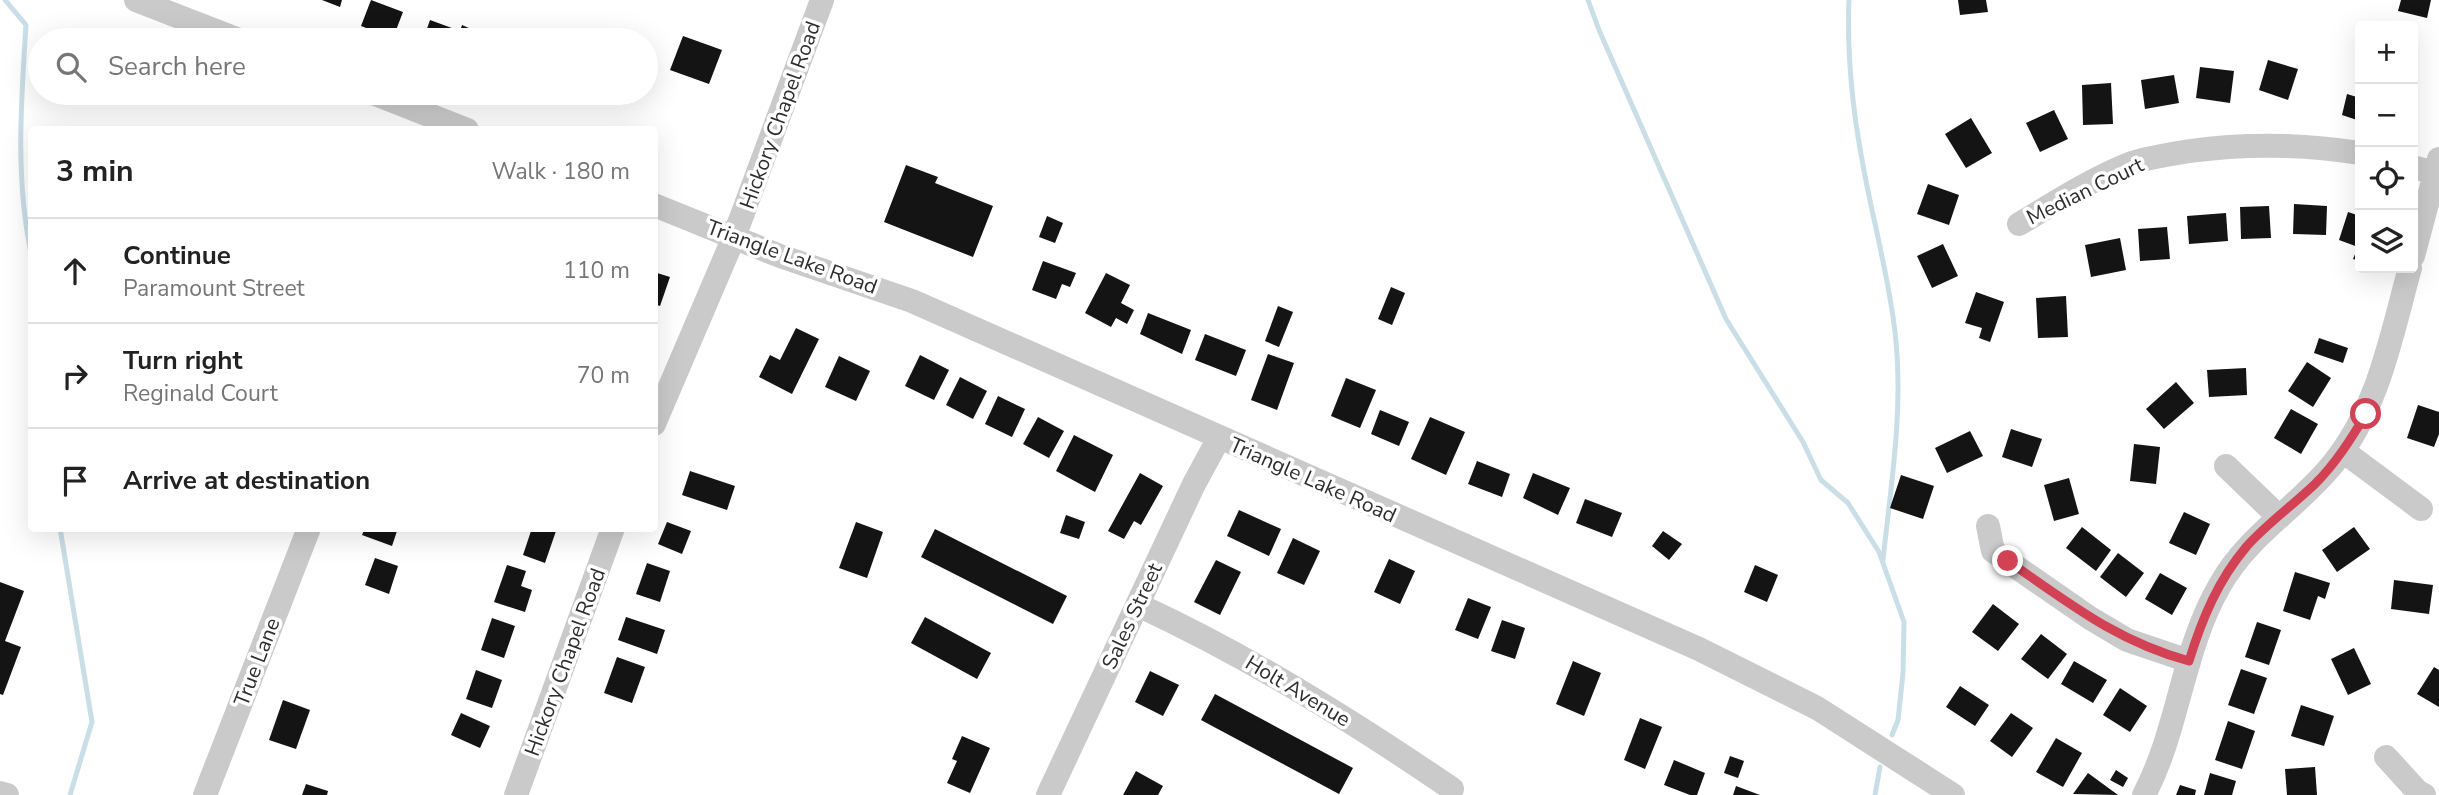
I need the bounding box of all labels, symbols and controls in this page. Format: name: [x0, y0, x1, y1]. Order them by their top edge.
street label: Hickory Chapel Road: [733, 17, 827, 213]
map controls: [2355, 21, 2418, 273]
button: +: [2355, 21, 2418, 84]
search box: [28, 28, 658, 105]
icon: search: [52, 48, 90, 86]
text: Search here: [108, 49, 246, 84]
button: −: [2355, 84, 2418, 147]
button: locate: [2355, 147, 2418, 210]
street label: Median Court: [2022, 150, 2149, 231]
text: 3 min: [56, 151, 134, 192]
text: Walk · 180 m: [491, 156, 630, 187]
button: layers: [2355, 210, 2418, 273]
street label: Triangle Lake Road: [703, 213, 881, 301]
text: Continue: [123, 238, 231, 273]
icon: ahead: [56, 252, 94, 290]
text: 110 m: [563, 255, 630, 286]
text: Paramount Street: [123, 273, 305, 304]
text: Turn right: [123, 343, 242, 378]
icon: right: [56, 357, 94, 395]
text: 70 m: [577, 360, 630, 391]
text: Reginald Court: [123, 378, 278, 409]
route start: [2350, 398, 2381, 429]
street label: Triangle Lake Road: [1225, 431, 1401, 529]
icon: arrive: [56, 462, 94, 500]
text: Arrive at destination: [123, 463, 370, 498]
route end: [1992, 545, 2023, 576]
street label: Sales Street: [1095, 558, 1169, 674]
street label: Hickory Chapel Road: [518, 564, 612, 760]
street label: True Lane: [227, 614, 287, 710]
street label: Holt Avenue: [1240, 649, 1356, 733]

